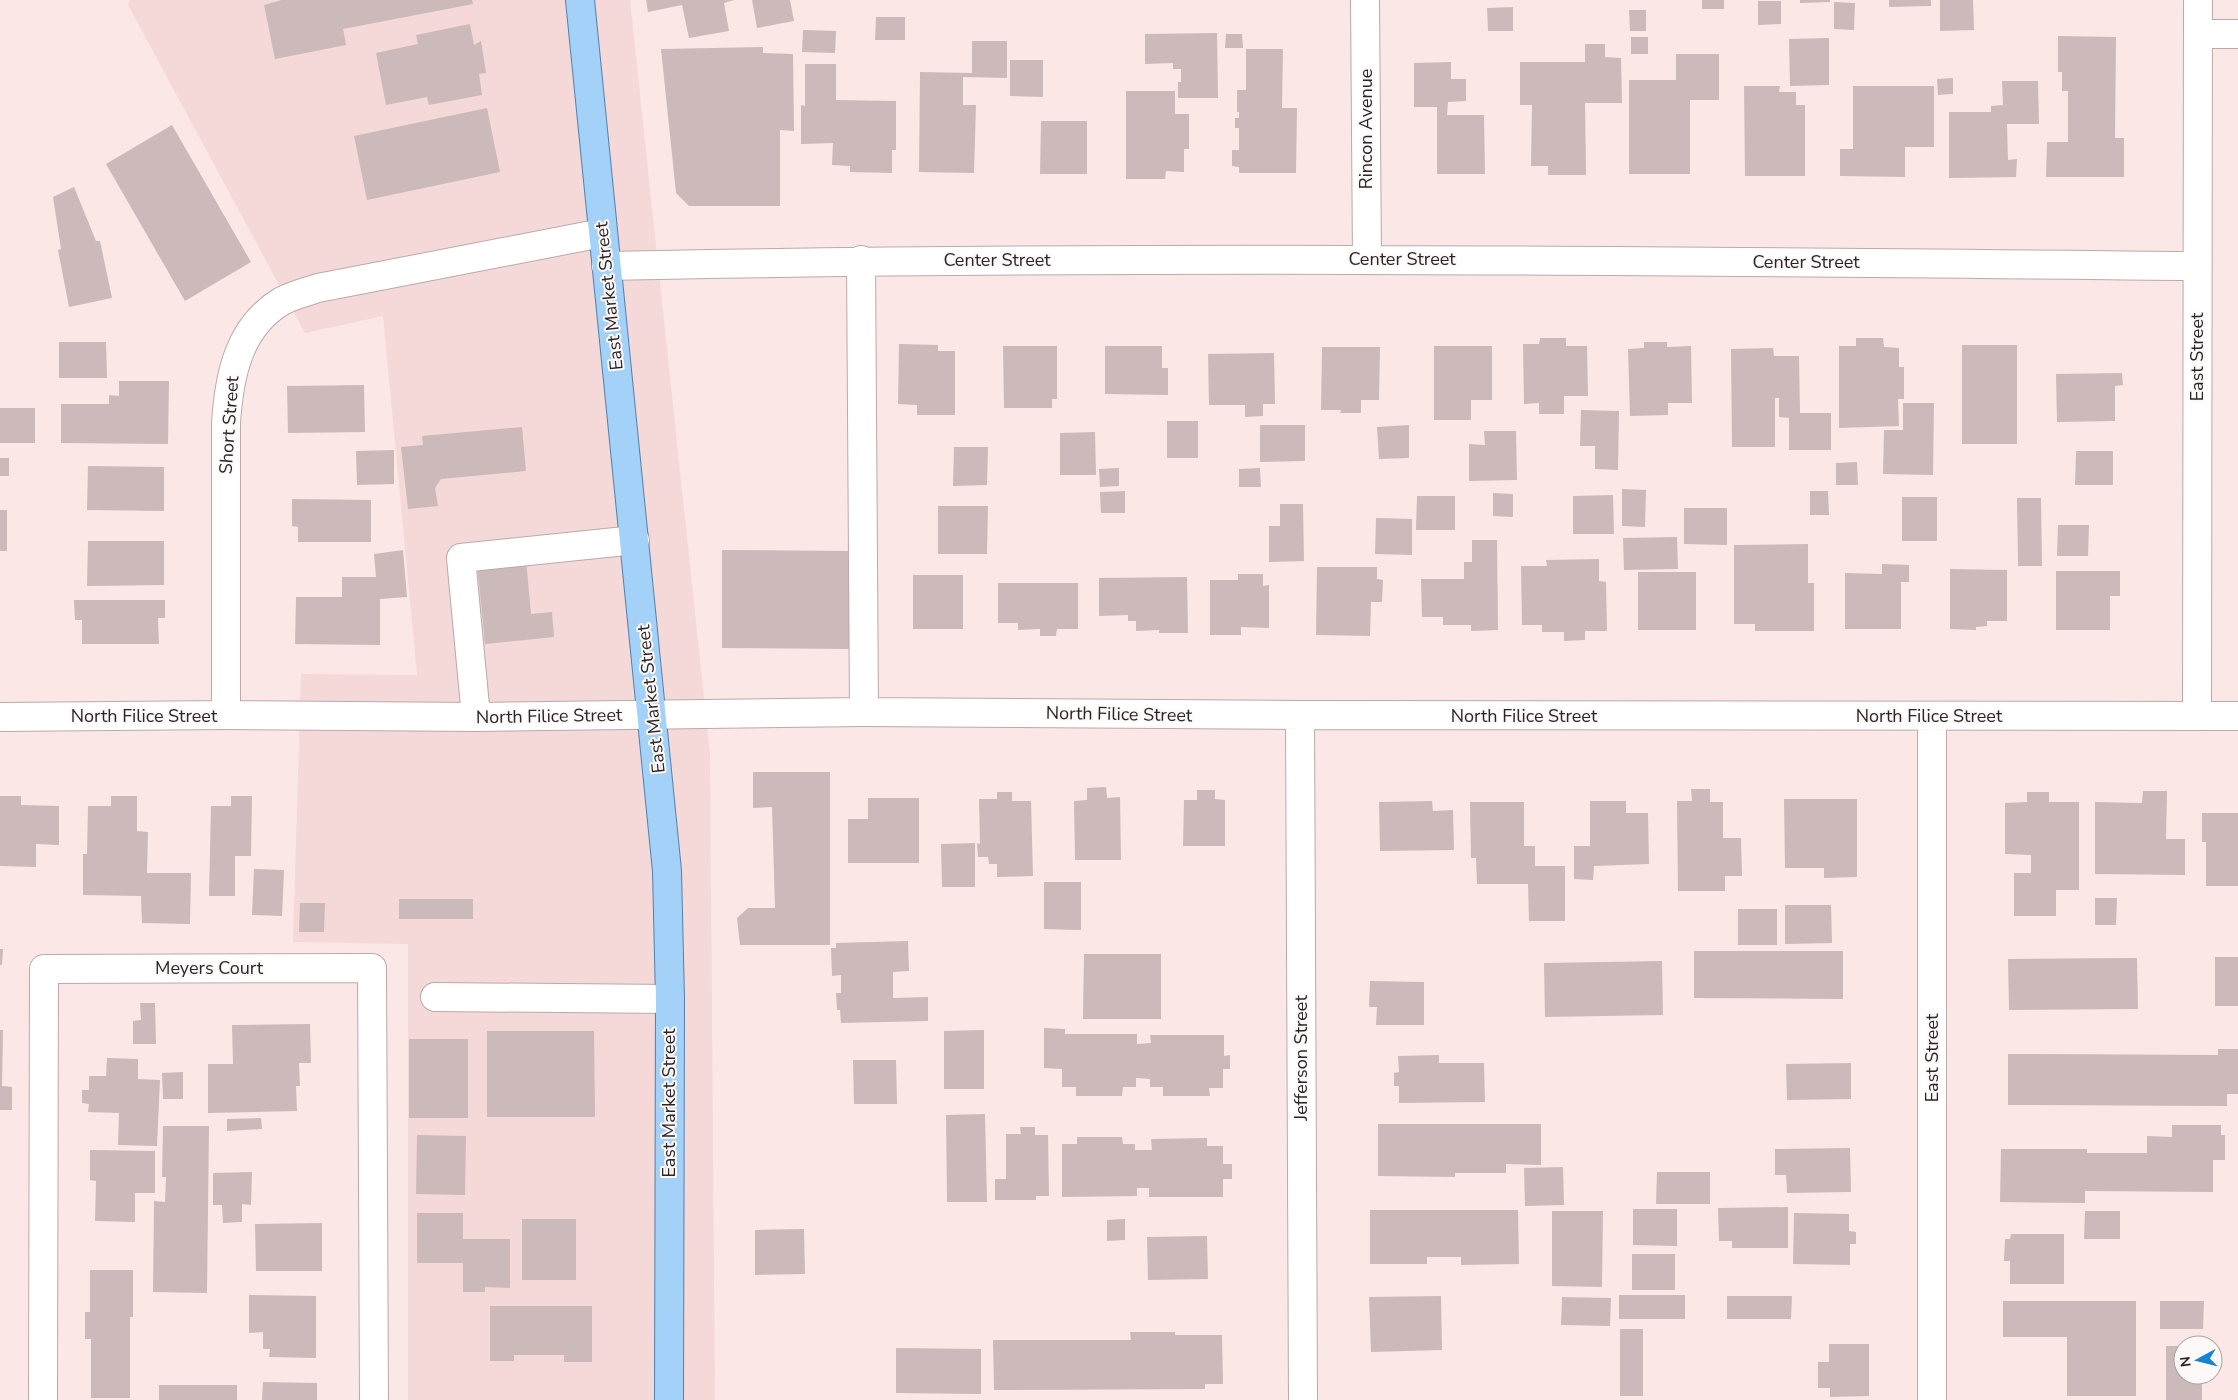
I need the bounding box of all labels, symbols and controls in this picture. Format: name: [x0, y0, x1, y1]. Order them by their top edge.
street label: Rincon Avenue: [1354, 69, 1378, 189]
street label: East Market Street: [589, 220, 629, 371]
street label: Center Street: [1348, 247, 1456, 271]
street label: Center Street: [943, 248, 1051, 272]
street label: Center Street: [1752, 250, 1860, 274]
street label: East Street: [2185, 312, 2209, 401]
street label: Short Street: [214, 374, 244, 475]
street label: East Market Street: [631, 623, 671, 774]
street label: North Filice Street: [1046, 701, 1193, 727]
street label: North Filice Street: [476, 703, 623, 729]
street label: North Filice Street: [71, 704, 218, 728]
street label: North Filice Street: [1451, 704, 1598, 728]
street label: North Filice Street: [1856, 704, 2003, 728]
street label: Meyers Court: [155, 956, 264, 980]
street label: Jefferson Street: [1289, 995, 1313, 1122]
street label: East Street: [1920, 1013, 1944, 1102]
street label: East Market Street: [657, 1028, 681, 1178]
north arrow: [2173, 1335, 2223, 1385]
text: N: [2176, 1355, 2196, 1368]

